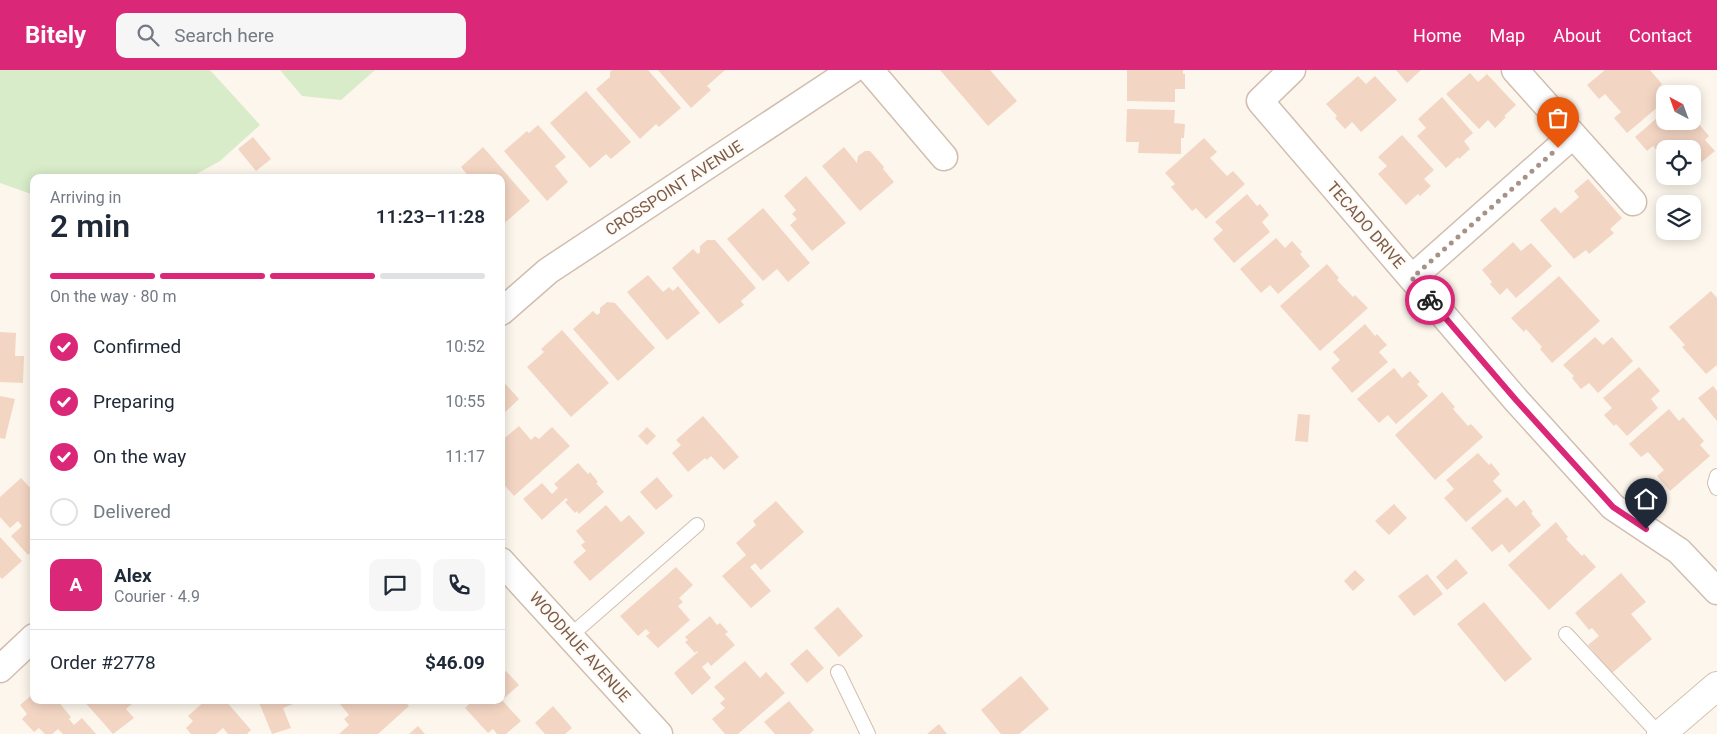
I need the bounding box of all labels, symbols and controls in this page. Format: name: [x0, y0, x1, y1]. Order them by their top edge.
search box: [116, 13, 466, 58]
text: Bitely: [25, 21, 86, 49]
icon: search: [134, 21, 162, 49]
text: Search here: [174, 24, 274, 47]
text: Home: [1413, 25, 1462, 46]
text: Map: [1490, 25, 1525, 46]
text: About: [1553, 25, 1601, 46]
text: Contact: [1629, 25, 1692, 46]
north arrow: [1656, 85, 1701, 130]
map controls: [1656, 85, 1701, 240]
pin: [1537, 97, 1579, 148]
icon: bag: [1544, 104, 1572, 132]
street label: CROSSPOINT AVENUE: [602, 136, 746, 240]
button: locate: [1656, 140, 1701, 185]
street label: TECADO DRIVE: [1323, 178, 1409, 272]
text: Arriving in: [50, 188, 121, 207]
button: layers: [1656, 195, 1701, 240]
text: 11:23–11:28: [376, 205, 485, 228]
text: 2 min: [50, 207, 130, 245]
courier: [1405, 275, 1455, 325]
icon: bike: [1416, 286, 1444, 314]
text: On the way · 80 m: [50, 287, 177, 306]
icon: check: [50, 333, 78, 361]
text: Confirmed: [93, 335, 181, 358]
text: 10:52: [445, 337, 485, 356]
icon: check: [50, 388, 78, 416]
text: Preparing: [93, 390, 175, 413]
text: 10:55: [445, 392, 485, 411]
icon: check: [50, 443, 78, 471]
text: On the way: [93, 445, 186, 468]
text: 11:17: [445, 447, 485, 466]
pin: [1625, 478, 1667, 529]
icon: home: [1632, 485, 1660, 513]
text: Delivered: [93, 500, 171, 523]
button: chat: [369, 559, 421, 611]
button: phone: [433, 559, 485, 611]
text: Alex: [114, 564, 152, 587]
text: A: [70, 573, 82, 596]
text: Courier · 4.9: [114, 587, 200, 606]
street label: WOODHUE AVENUE: [526, 588, 634, 706]
text: Order #2778: [50, 651, 156, 674]
text: $46.09: [425, 651, 485, 674]

